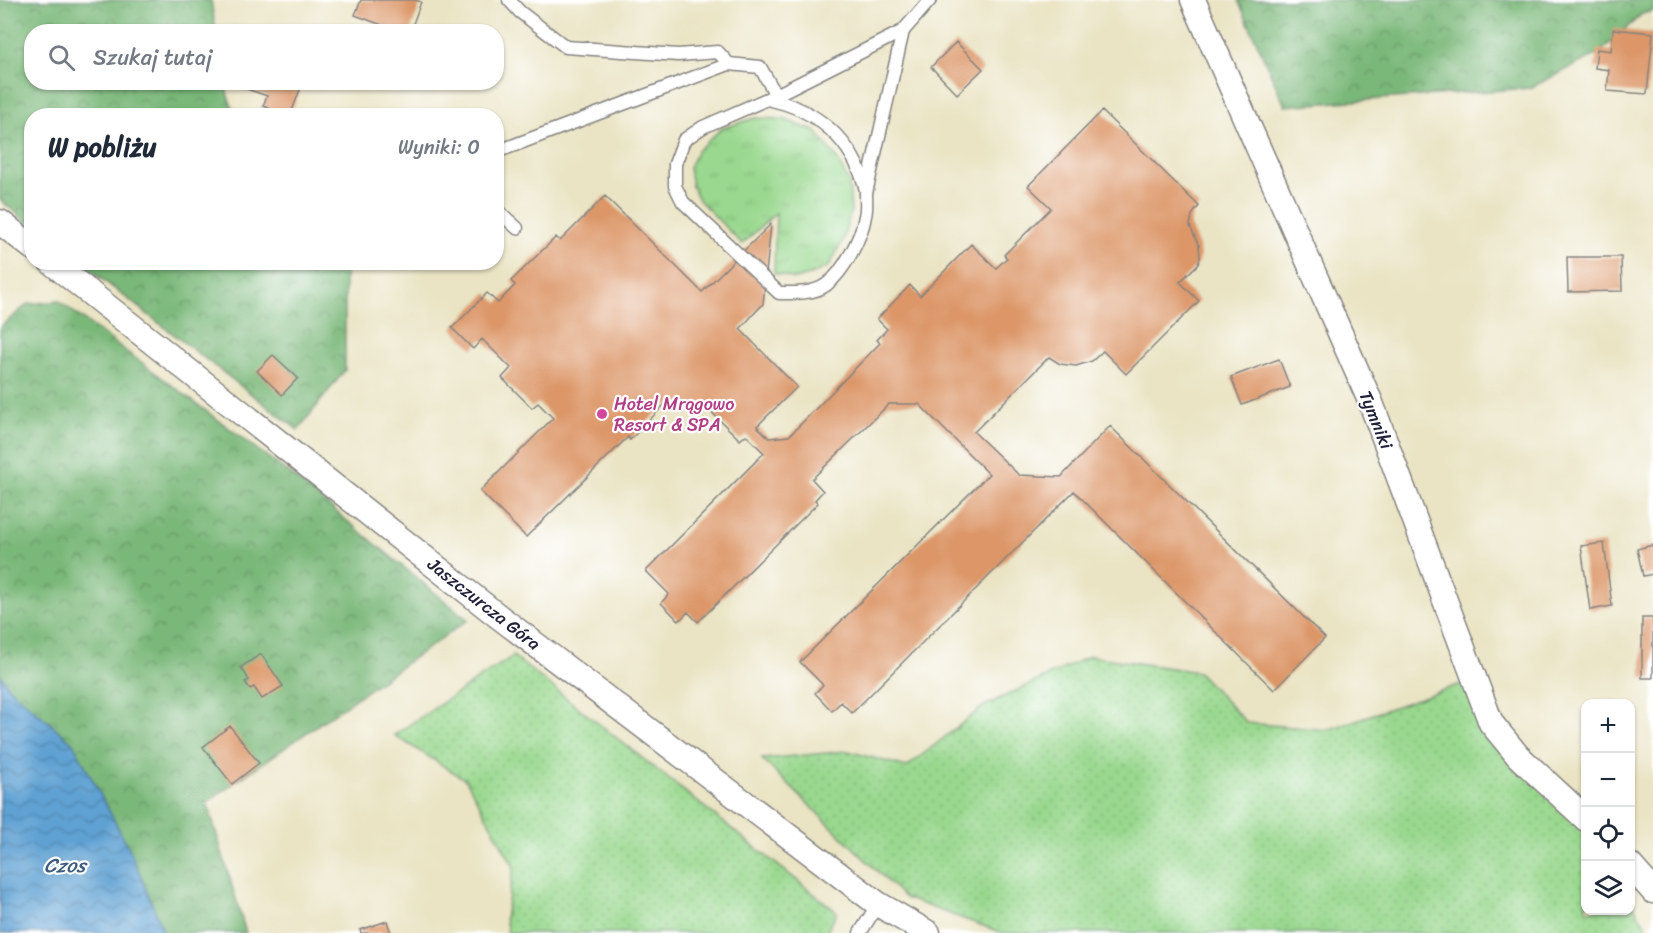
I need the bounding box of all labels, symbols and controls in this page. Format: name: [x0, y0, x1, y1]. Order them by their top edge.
search box: [24, 24, 504, 90]
text: Szukaj tutaj: [93, 38, 212, 77]
icon: search: [45, 41, 78, 74]
text: W pobliżu: [48, 124, 157, 170]
text: Wyniki: 0: [398, 130, 480, 165]
street label: Tymniki: [1350, 386, 1403, 455]
place label: Hotel Mrągowo Resort & SPA: [614, 388, 734, 441]
marker: Hotel Mrągowo Resort & SPA: [595, 407, 609, 421]
street label: Jaszczurcza Góra: [419, 549, 548, 659]
map controls: [1581, 699, 1635, 915]
button: +: [1581, 699, 1635, 753]
button: −: [1581, 753, 1635, 807]
button: locate: [1581, 807, 1635, 861]
water label: Czos: [44, 848, 88, 883]
button: layers: [1581, 861, 1635, 915]

